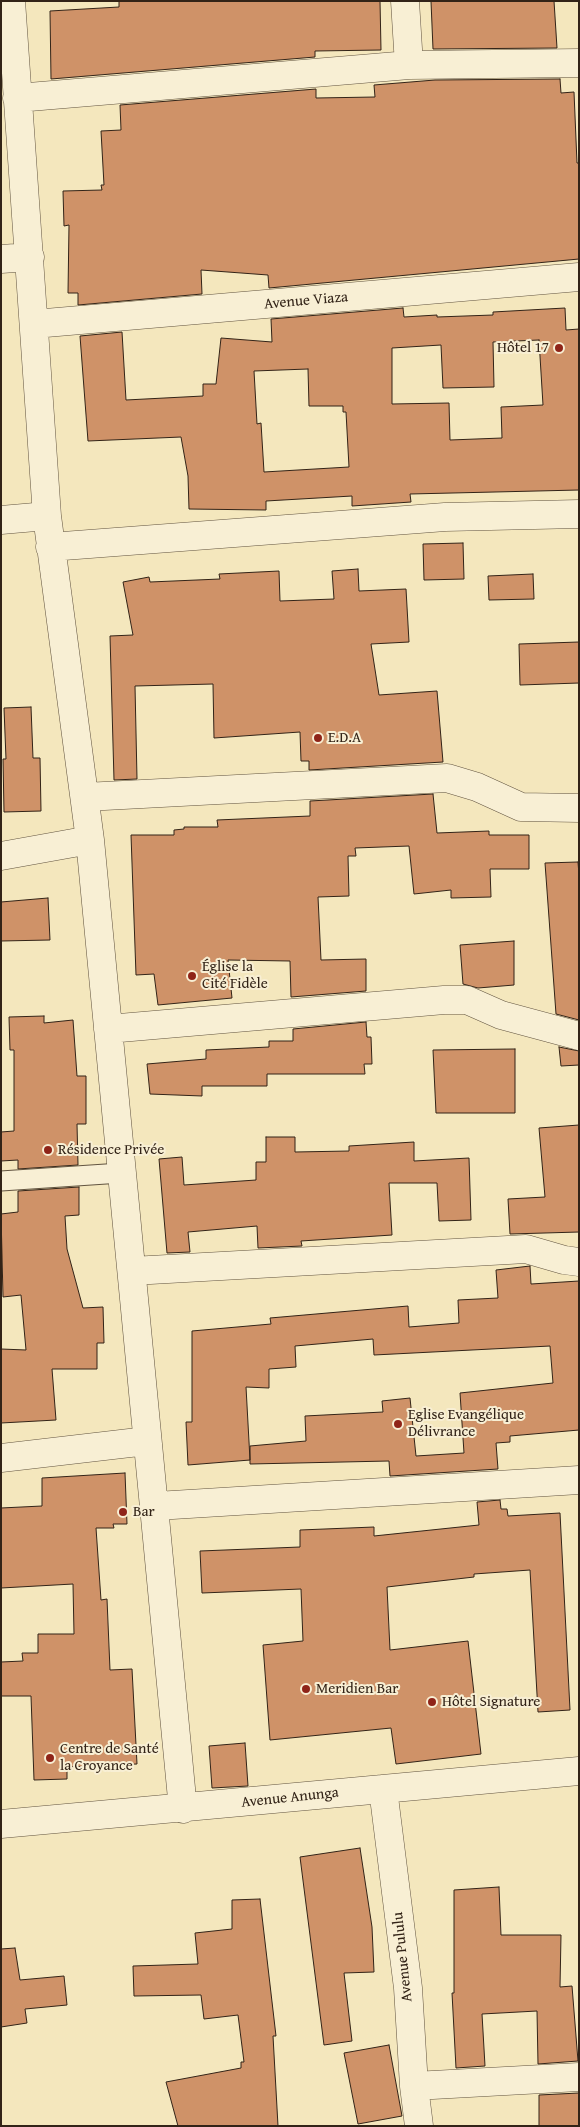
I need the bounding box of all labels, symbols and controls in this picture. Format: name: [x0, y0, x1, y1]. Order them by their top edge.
street label: Avenue Viaza: [263, 288, 349, 314]
place label: Hôtel 17: [497, 339, 549, 357]
marker: Hôtel 17: [553, 342, 565, 354]
place label: E.D.A: [328, 729, 361, 747]
marker: E.D.A: [312, 732, 324, 744]
place label: Église la Cité Fidèle: [202, 958, 268, 993]
marker: Église la Cité Fidèle: [186, 970, 198, 982]
place label: Résidence Privée: [58, 1141, 164, 1159]
marker: Résidence Privée: [42, 1144, 54, 1156]
place label: Eglise Evangélique Délivrance: [408, 1406, 524, 1441]
marker: Eglise Evangélique Délivrance: [392, 1418, 404, 1430]
place label: Bar: [133, 1503, 155, 1521]
marker: Bar: [117, 1506, 129, 1518]
place label: Meridien Bar: [316, 1680, 398, 1698]
marker: Meridien Bar: [300, 1683, 312, 1695]
place label: Hôtel Signature: [442, 1693, 540, 1711]
marker: Hôtel Signature: [426, 1696, 438, 1708]
place label: Centre de Santé la Croyance: [60, 1740, 159, 1775]
marker: Centre de Santé la Croyance: [44, 1752, 56, 1764]
street label: Avenue Anunga: [240, 1784, 340, 1812]
street label: Avenue Pululu: [389, 1911, 417, 2003]

